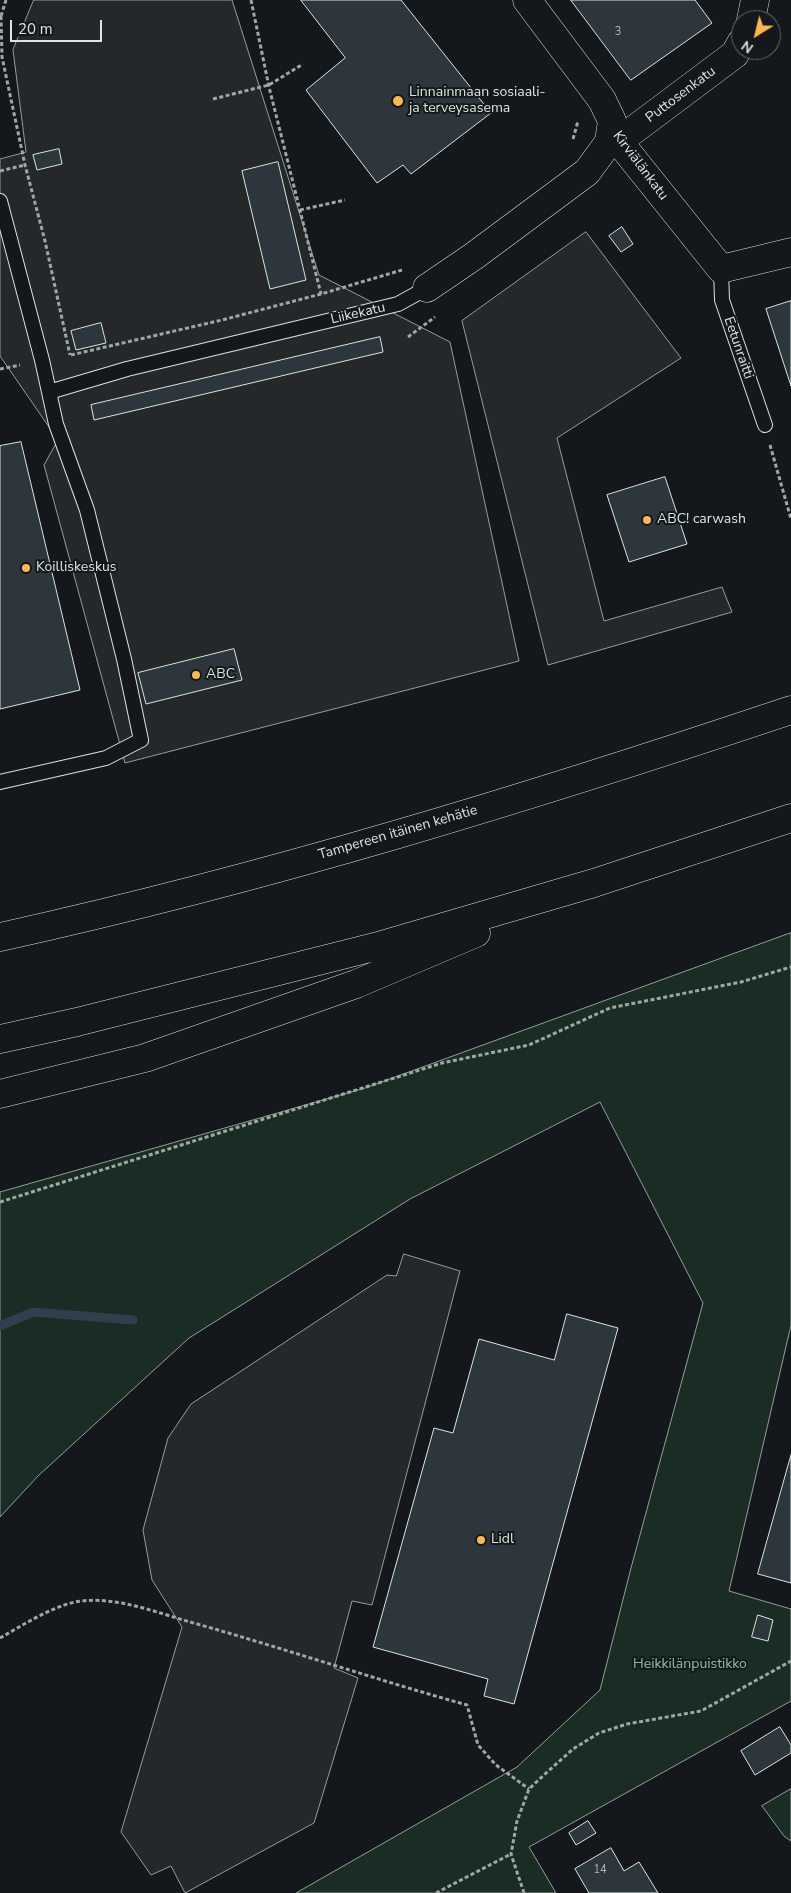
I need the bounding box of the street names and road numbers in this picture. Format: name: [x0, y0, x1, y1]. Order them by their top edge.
street label: Puttosenkatu: [643, 63, 719, 127]
street label: Kirviälänkatu: [609, 128, 671, 204]
street label: Liikekatu: [329, 300, 387, 328]
street label: Eetunraitti: [720, 315, 756, 381]
street label: Tampereen itäinen kehätie: [317, 802, 479, 864]

